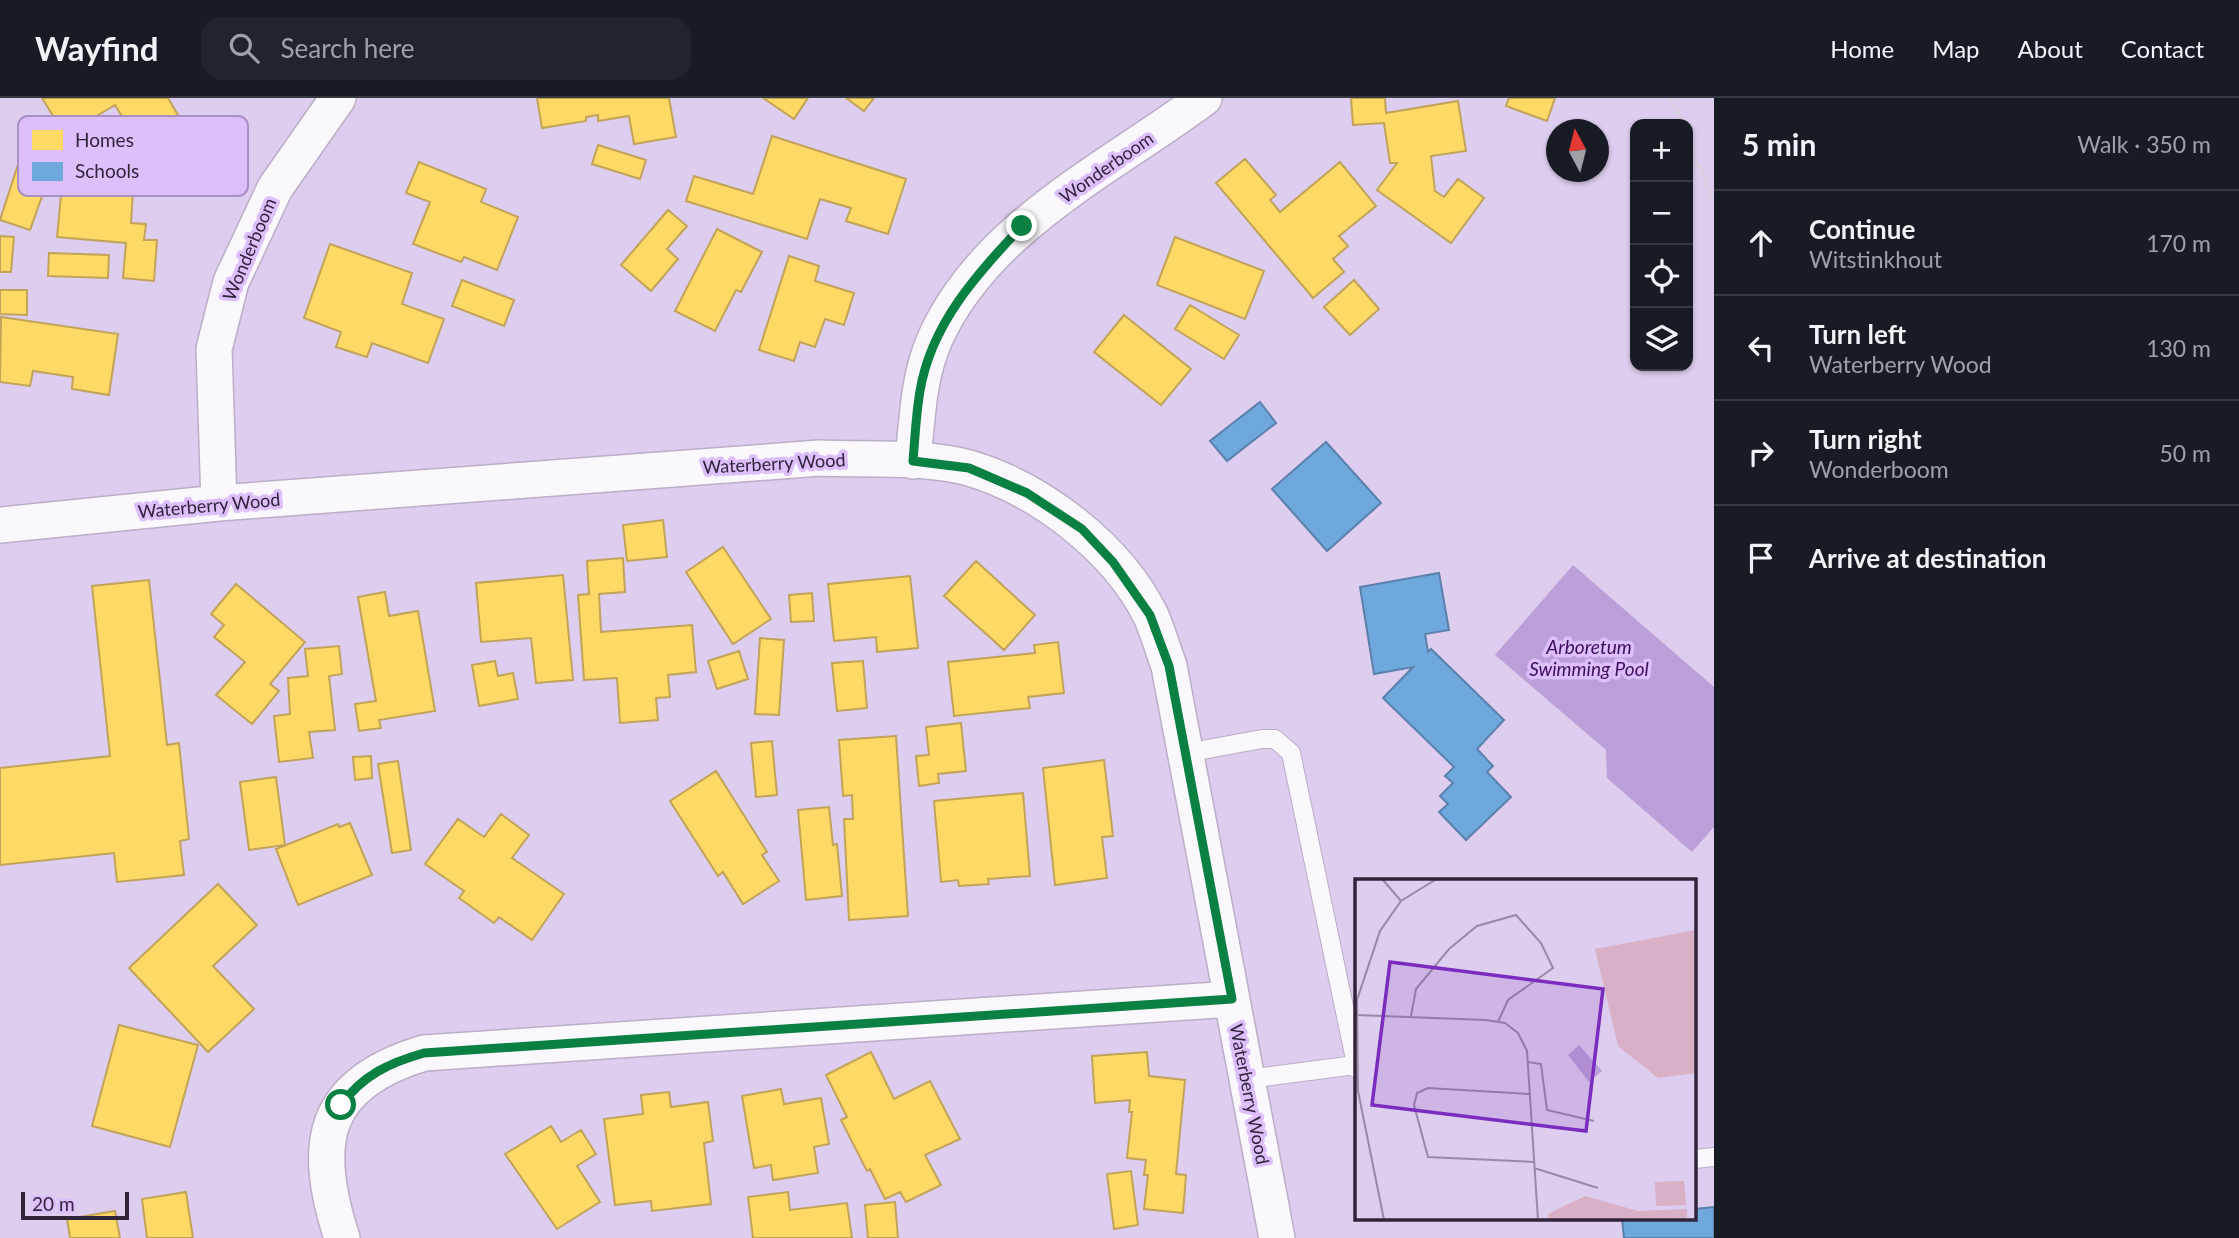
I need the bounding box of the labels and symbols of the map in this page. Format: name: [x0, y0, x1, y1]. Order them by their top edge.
legend: [18, 116, 248, 196]
north arrow: [1546, 119, 1609, 182]
street label: Wonderboom: [1055, 127, 1157, 207]
text: Homes: [75, 128, 134, 151]
text: Schools: [75, 159, 139, 182]
street label: Wonderboom: [218, 194, 280, 304]
route end: [1006, 210, 1037, 241]
street label: Waterberry Wood: [702, 448, 846, 478]
street label: Waterberry Wood: [137, 488, 281, 522]
water label: Arboretum Swimming Pool: [1529, 635, 1649, 680]
inset map: [1355, 879, 1696, 1220]
street label: Waterberry Wood: [1226, 1022, 1274, 1166]
route start: [325, 1089, 356, 1120]
scale bar: [21, 1189, 130, 1221]

